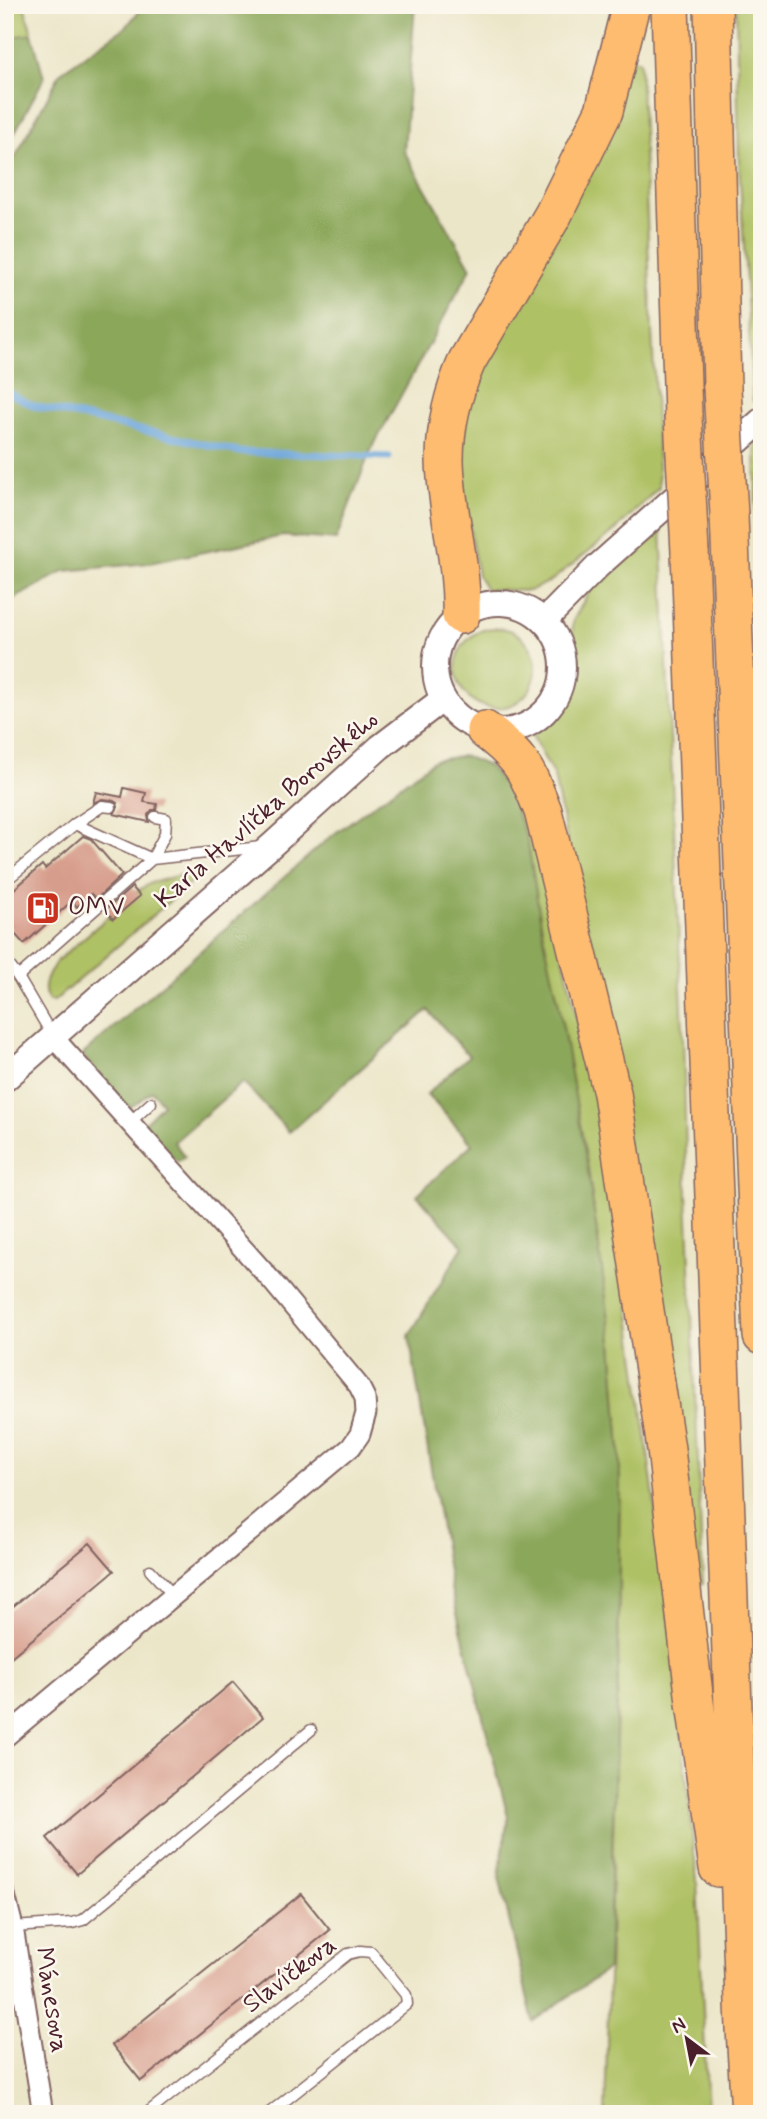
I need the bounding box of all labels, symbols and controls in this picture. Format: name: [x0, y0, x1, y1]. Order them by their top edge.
street label: Karla Havlíčka Borovského: [148, 703, 386, 917]
fuel station icon: OMV: [24, 889, 62, 927]
place label: OMV: [68, 891, 125, 925]
street label: Slavíčkova: [236, 1928, 344, 2022]
street label: Mánesova: [26, 1945, 76, 2055]
north arrow: [652, 2004, 722, 2074]
text: N: [667, 2012, 691, 2040]

